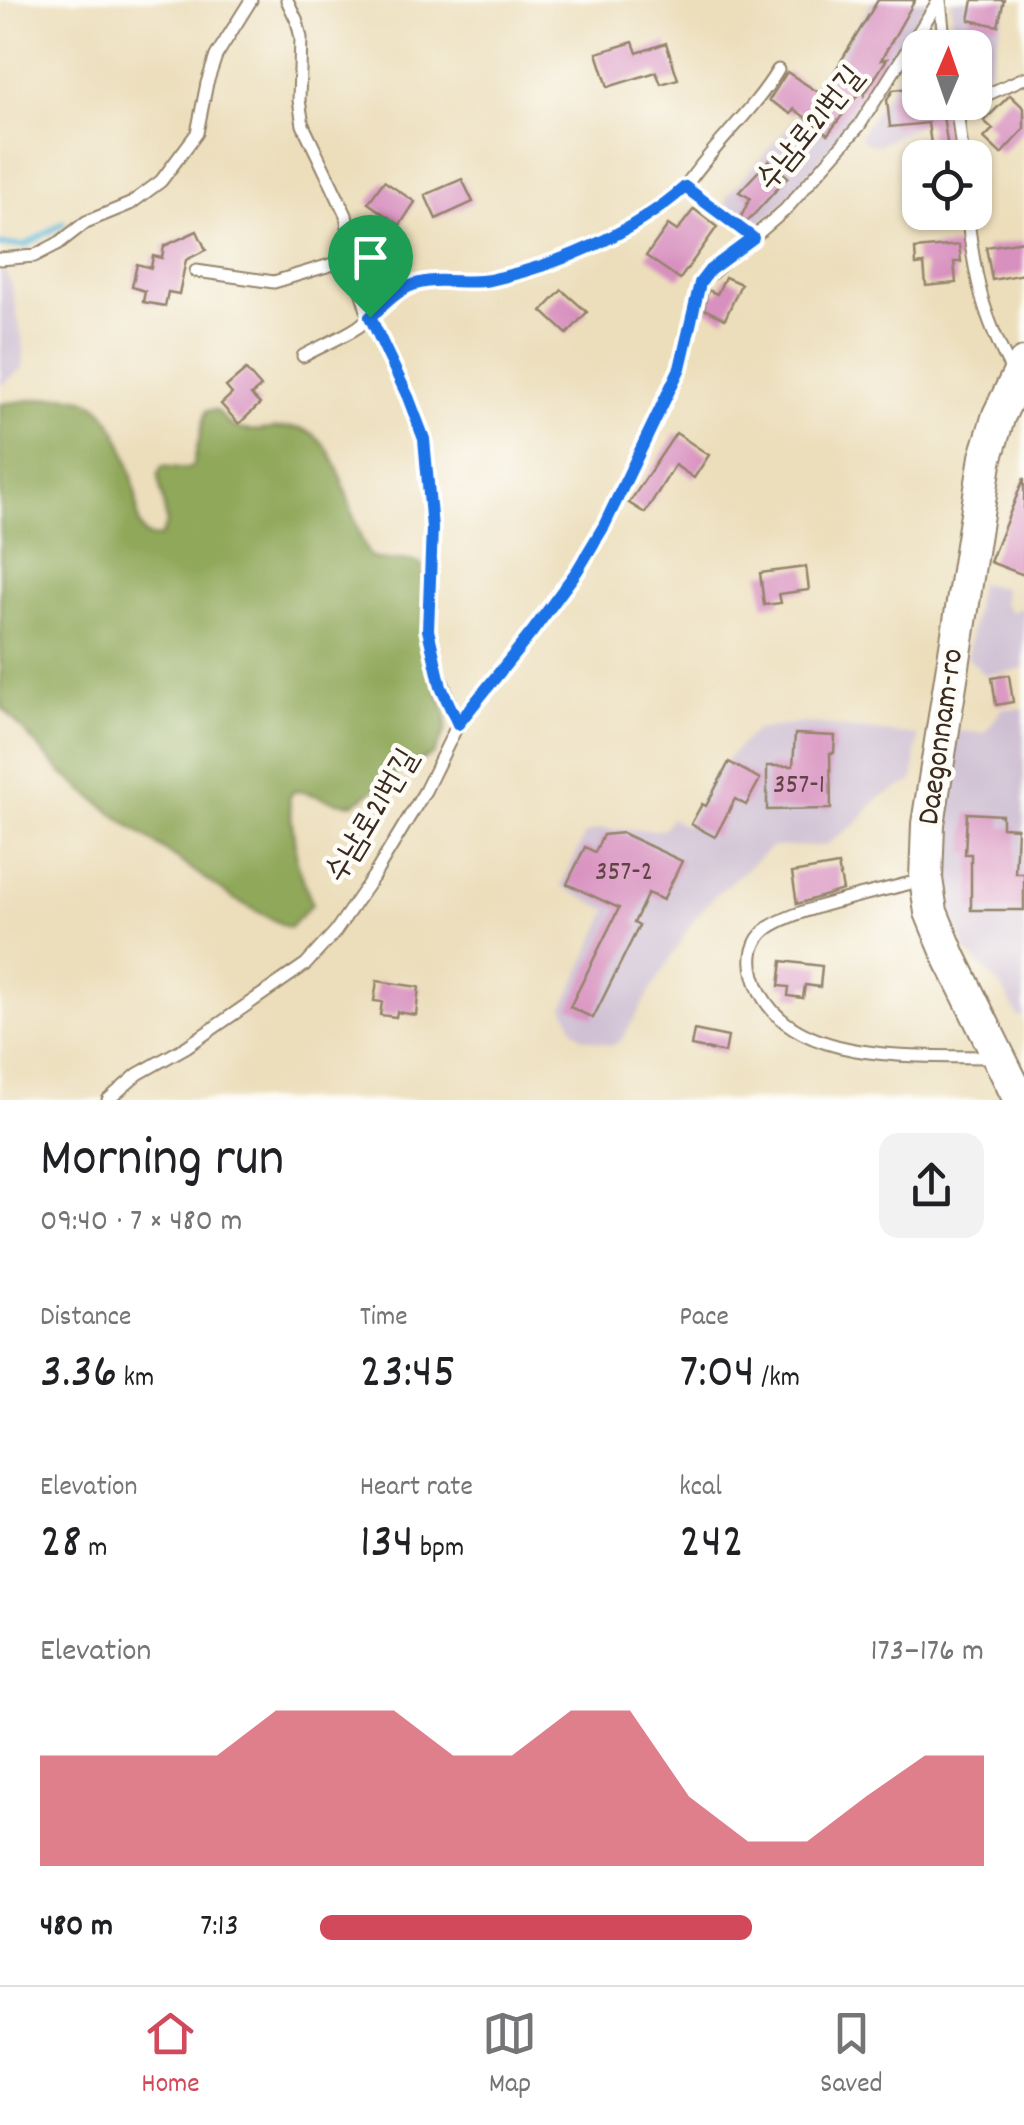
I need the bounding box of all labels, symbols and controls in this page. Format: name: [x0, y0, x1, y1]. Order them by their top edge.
north arrow: [902, 30, 992, 120]
map controls: [902, 30, 992, 230]
street label: 수남로21번길: [747, 57, 877, 203]
button: locate: [902, 140, 992, 230]
pin: [328, 215, 413, 318]
icon: arrive: [343, 230, 398, 285]
street label: Daegonnam-ro: [908, 646, 978, 828]
street label: 수남로21번길: [316, 741, 432, 893]
house number: 357-1: [773, 767, 825, 807]
house number: 357-2: [595, 854, 653, 894]
text: Morning run: [40, 1123, 284, 1202]
button: share: [879, 1133, 984, 1238]
text: 09:40 · 7 × 480 m: [40, 1200, 242, 1246]
text: Distance: [40, 1299, 131, 1339]
text: Time: [360, 1299, 408, 1339]
text: Pace: [679, 1299, 729, 1339]
text: 3.36: [40, 1339, 117, 1411]
text: 23:45: [360, 1339, 456, 1411]
text: 7:04: [679, 1339, 755, 1411]
text: km: [117, 1360, 154, 1400]
text: /km: [755, 1360, 800, 1400]
text: Elevation: [40, 1469, 137, 1509]
text: Heart rate: [360, 1469, 473, 1509]
text: kcal: [679, 1469, 722, 1509]
text: 28: [40, 1509, 82, 1581]
text: 134: [360, 1509, 414, 1581]
text: 242: [679, 1509, 744, 1581]
text: m: [82, 1530, 108, 1570]
text: bpm: [414, 1530, 464, 1570]
text: Elevation: [40, 1630, 151, 1676]
text: 173–176 m: [870, 1630, 984, 1676]
text: 480 m: [40, 1905, 113, 1951]
text: 7:13: [200, 1905, 239, 1951]
tab: Home: [141, 2006, 200, 2106]
tab: Map: [482, 2006, 537, 2106]
tab: Saved: [820, 2006, 883, 2106]

